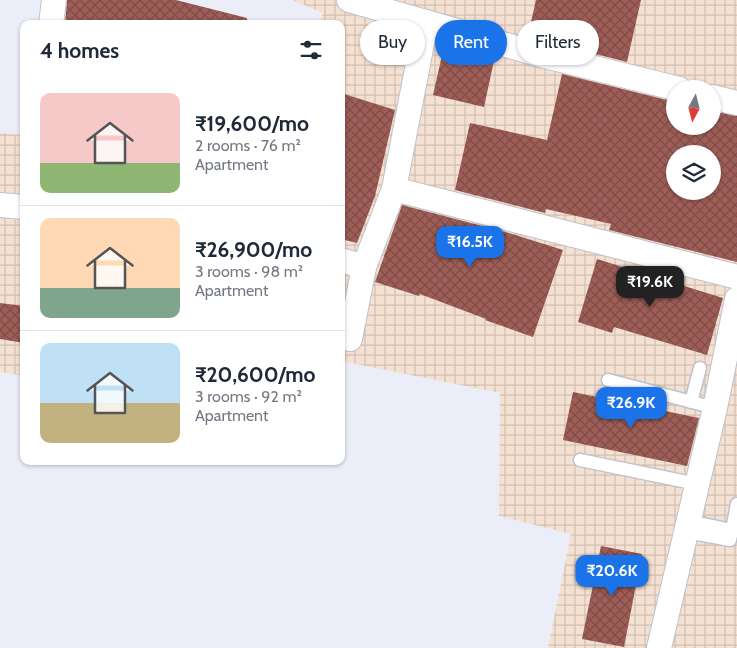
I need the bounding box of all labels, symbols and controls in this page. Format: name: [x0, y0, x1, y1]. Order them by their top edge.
chip: Buy: [360, 20, 425, 65]
chip: Rent: [435, 20, 507, 65]
chip: Filters: [517, 20, 599, 65]
icon: filters: [297, 36, 325, 64]
text: 4 homes: [40, 38, 119, 63]
north arrow: [666, 80, 721, 135]
map controls: [666, 80, 721, 200]
text: ₹19,600/mo: [195, 111, 309, 136]
icon: home: [80, 113, 140, 173]
text: 2 rooms · 76 m²: [195, 136, 301, 155]
button: layers: [666, 145, 721, 200]
text: Apartment: [195, 155, 268, 174]
pin: ₹16.5K: [429, 226, 511, 268]
text: ₹16.5K: [447, 232, 493, 251]
text: ₹26,900/mo: [195, 237, 312, 262]
icon: home: [80, 238, 140, 298]
text: 3 rooms · 98 m²: [195, 262, 303, 281]
pin: ₹19.6K: [609, 266, 691, 308]
text: ₹19.6K: [627, 272, 673, 291]
text: Apartment: [195, 281, 268, 300]
text: ₹20,600/mo: [195, 362, 315, 387]
icon: home: [80, 363, 140, 423]
pin: ₹26.9K: [590, 386, 672, 429]
text: 3 rooms · 92 m²: [195, 387, 302, 406]
text: ₹26.9K: [607, 393, 655, 412]
text: Apartment: [195, 406, 268, 425]
pin: ₹20.6K: [571, 554, 653, 597]
text: ₹20.6K: [587, 561, 637, 580]

